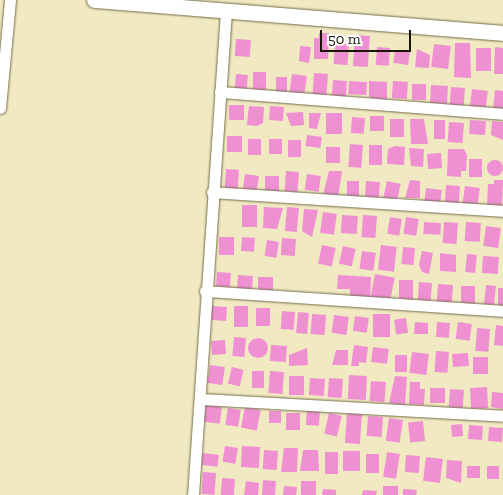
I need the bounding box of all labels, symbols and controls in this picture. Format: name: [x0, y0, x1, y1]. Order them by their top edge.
scale bar: [323, 20, 414, 52]
text: 50 m: [328, 30, 361, 48]

